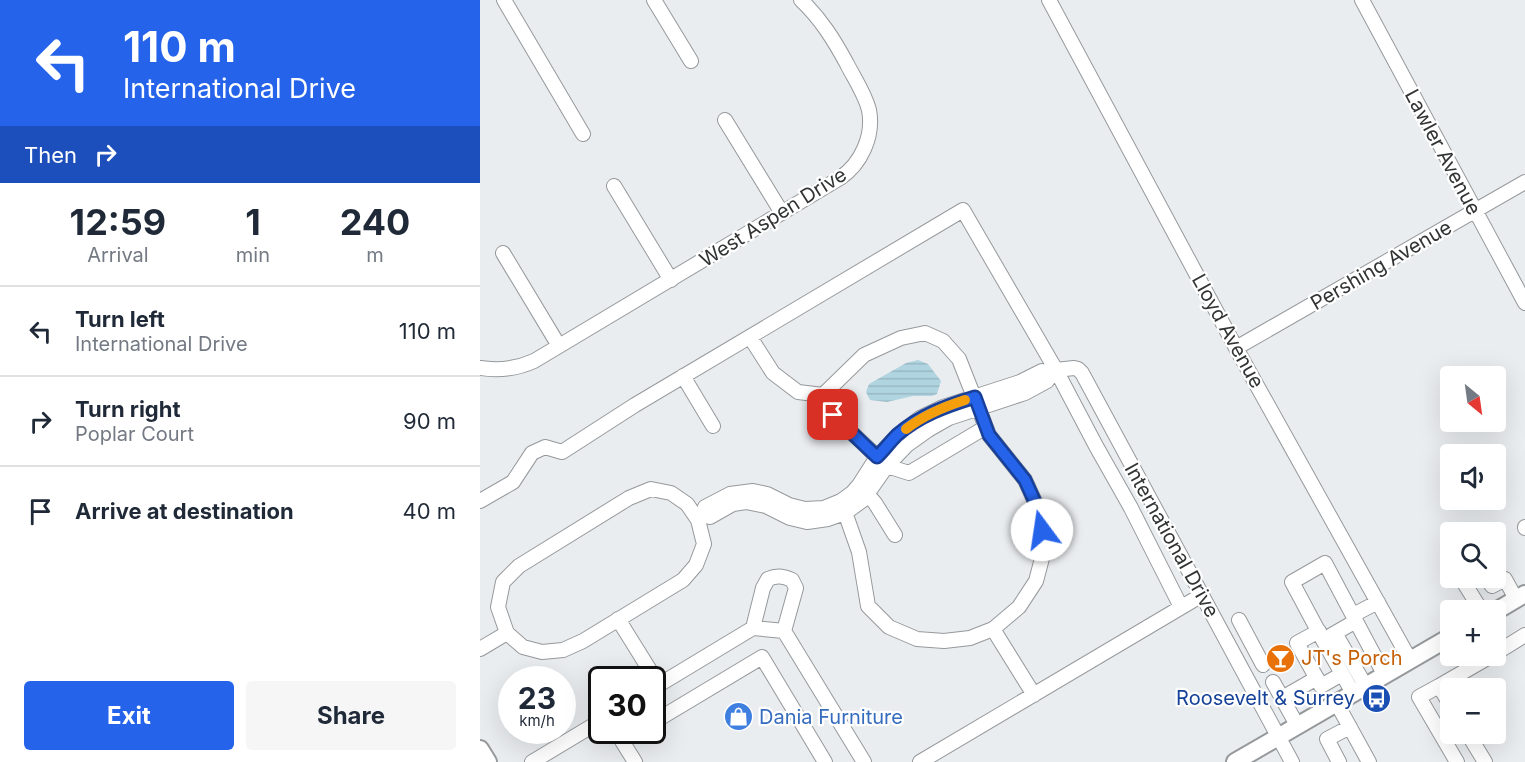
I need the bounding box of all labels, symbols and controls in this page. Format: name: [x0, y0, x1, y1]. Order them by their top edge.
text: 110 m: [123, 21, 236, 72]
icon: left: [24, 24, 102, 102]
text: International Drive: [123, 72, 356, 105]
street label: Lawler Avenue: [1400, 85, 1486, 219]
icon: right: [89, 138, 122, 171]
text: Then: [24, 142, 77, 168]
street label: West Aspen Drive: [695, 162, 851, 272]
text: 12:59: [70, 200, 166, 244]
text: 1: [245, 200, 261, 244]
text: 240: [340, 200, 410, 244]
street label: Pershing Avenue: [1306, 215, 1456, 315]
text: Arrival: [87, 243, 149, 267]
text: min: [236, 243, 270, 267]
text: m: [366, 243, 384, 267]
street label: Lloyd Avenue: [1187, 270, 1269, 392]
text: Turn left: [75, 306, 165, 332]
icon: left: [24, 315, 57, 348]
text: 110 m: [399, 318, 456, 344]
text: International Drive: [75, 332, 248, 356]
north arrow: [1440, 366, 1506, 432]
map controls: [1440, 366, 1506, 744]
pin: [807, 389, 858, 440]
text: Turn right: [75, 396, 181, 422]
icon: arrive: [816, 398, 849, 431]
icon: right: [24, 405, 57, 438]
text: 90 m: [403, 408, 456, 434]
text: Poplar Court: [75, 422, 194, 446]
button: sound: [1440, 444, 1506, 510]
street label: International Drive: [1120, 459, 1224, 621]
icon: arrive: [24, 495, 57, 528]
text: Arrive at destination: [75, 498, 294, 524]
text: 40 m: [402, 498, 456, 524]
position arrow: [1010, 498, 1074, 562]
button: search: [1440, 522, 1506, 588]
button: +: [1440, 600, 1506, 666]
bar icon: JT's Porch: [1264, 642, 1296, 674]
place label: JT's Porch: [1301, 646, 1403, 670]
speed limit sign: 30: [588, 666, 666, 744]
button: −: [1440, 678, 1506, 744]
text: 23: [518, 680, 556, 716]
button: Exit: [24, 681, 234, 750]
button: Share: [246, 681, 456, 750]
bus stop icon: Roosevelt & Surrey: [1360, 682, 1392, 714]
place label: Roosevelt & Surrey: [1176, 686, 1355, 710]
shop icon: Dania Furniture: [722, 701, 754, 733]
place label: Dania Furniture: [759, 705, 903, 729]
text: km/h: [519, 711, 555, 730]

